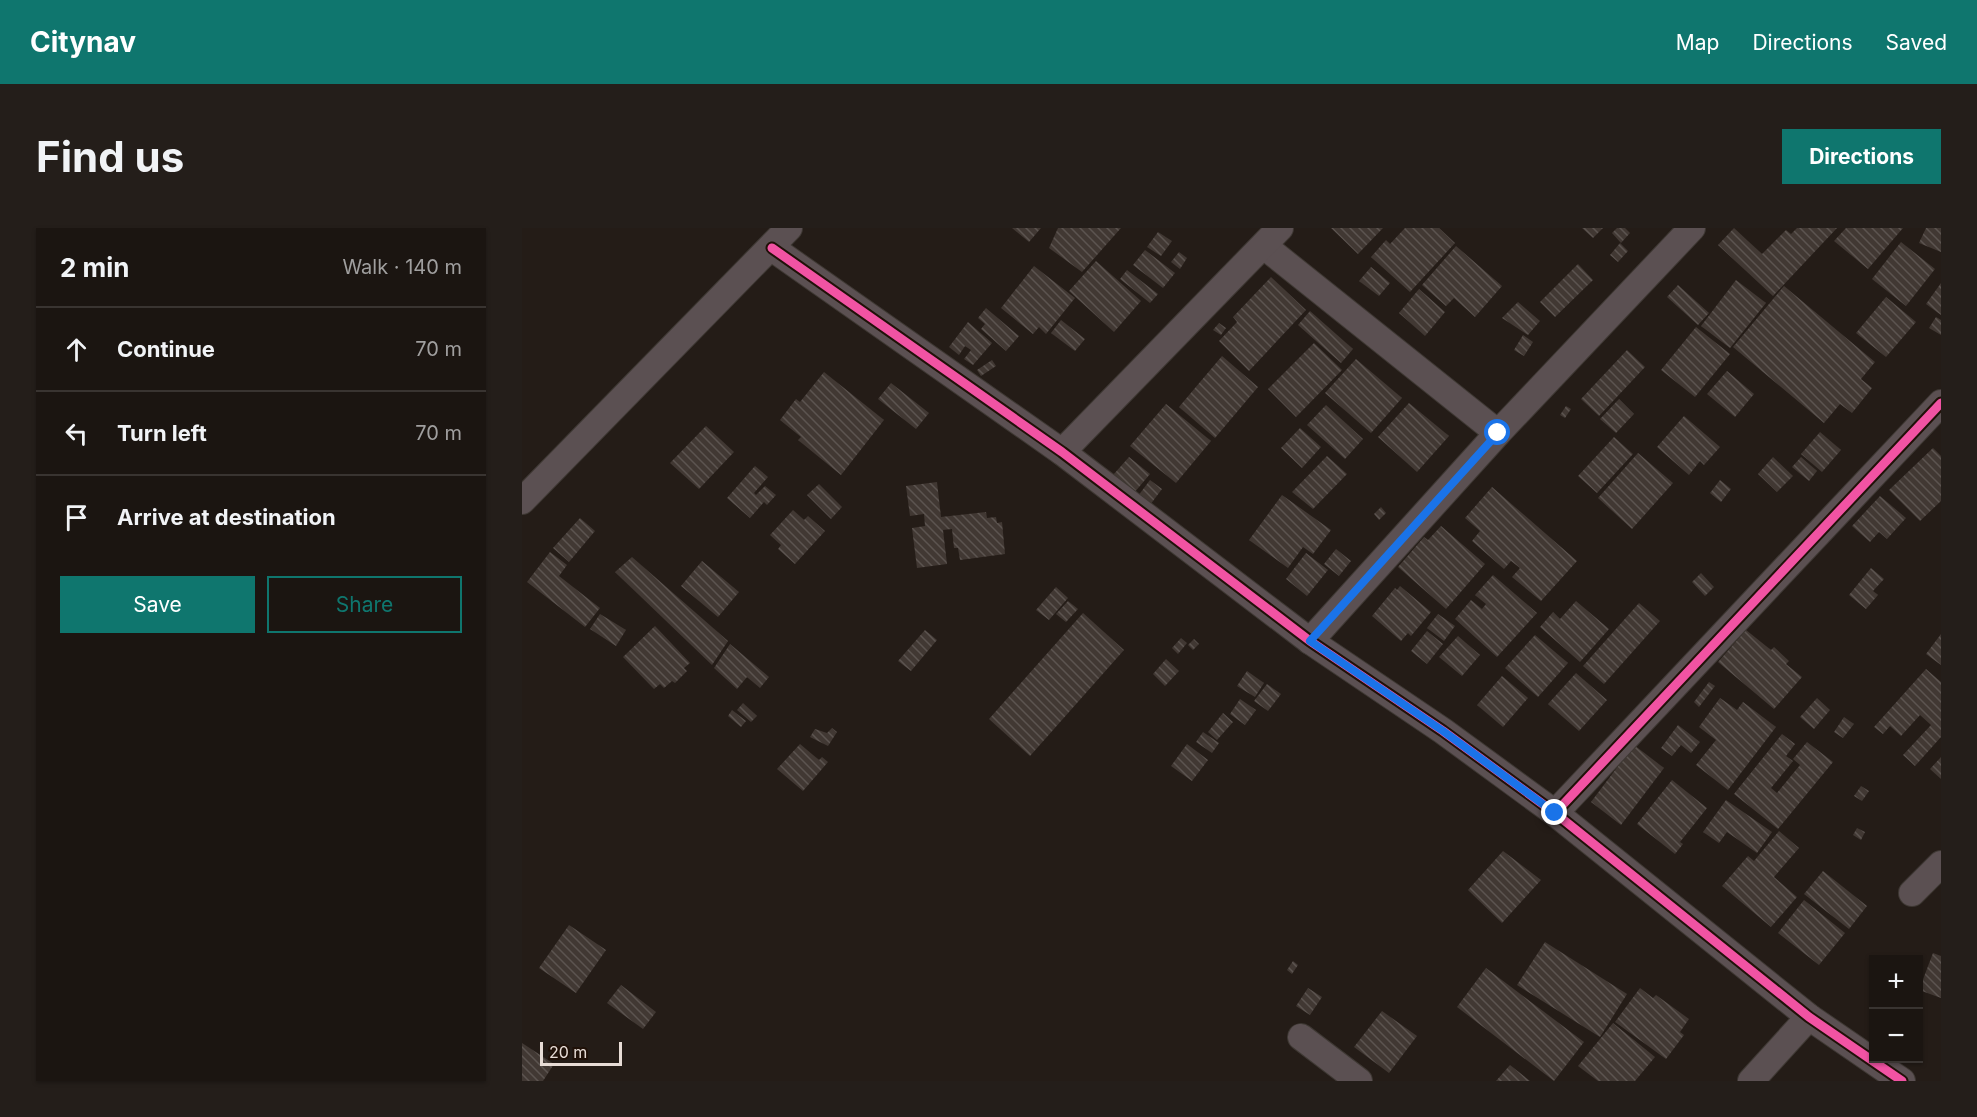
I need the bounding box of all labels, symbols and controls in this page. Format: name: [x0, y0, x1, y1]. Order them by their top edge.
text: Citynav: [30, 25, 136, 59]
text: Map: [1676, 30, 1719, 55]
text: Directions: [1752, 30, 1853, 55]
text: Saved: [1886, 30, 1947, 55]
button: Directions: [1782, 129, 1941, 184]
text: Find us: [36, 131, 184, 182]
text: 2 min: [60, 252, 130, 283]
text: Walk · 140 m: [342, 255, 462, 279]
icon: ahead: [60, 333, 93, 366]
text: Continue: [117, 336, 215, 362]
text: 70 m: [415, 337, 462, 361]
icon: left: [60, 417, 93, 450]
route start: [1484, 419, 1510, 445]
text: Turn left: [117, 420, 207, 446]
text: 70 m: [415, 421, 462, 445]
icon: arrive: [60, 501, 93, 534]
text: Arrive at destination: [117, 504, 336, 530]
button: Save: [60, 576, 255, 633]
button: Share: [267, 576, 462, 633]
route end: [1541, 799, 1567, 825]
map controls: [1869, 955, 1923, 1063]
button: +: [1869, 955, 1923, 1009]
button: −: [1869, 1009, 1923, 1063]
scale bar: [540, 1039, 622, 1066]
text: 20 m: [549, 1042, 587, 1062]

